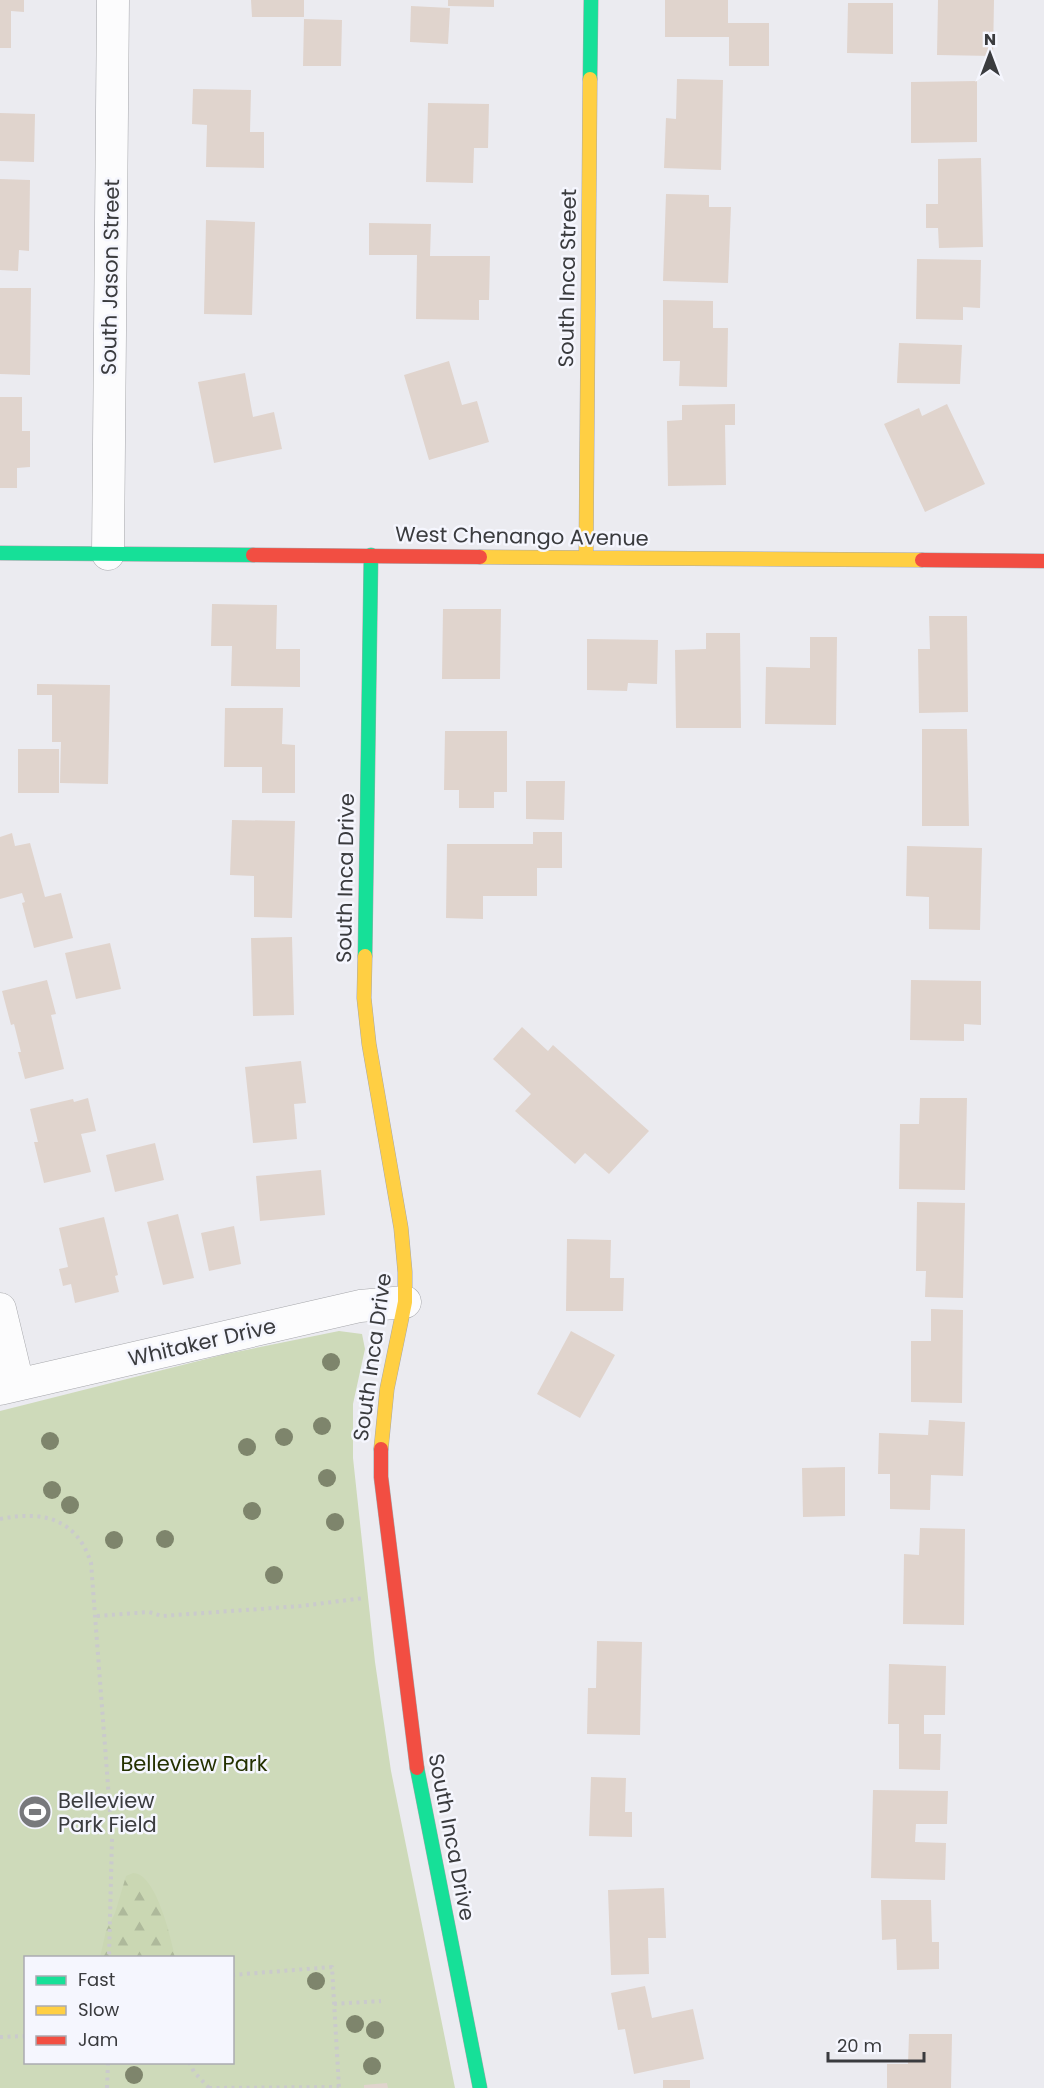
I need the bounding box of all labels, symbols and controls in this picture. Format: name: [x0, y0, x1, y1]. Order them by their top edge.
north arrow: [960, 24, 1020, 84]
text: N: [984, 28, 996, 51]
street label: South Jason Street: [94, 179, 126, 375]
street label: South Inca Street: [551, 188, 583, 368]
street label: West Chenango Avenue: [395, 519, 649, 553]
street label: South Inca Drive: [329, 793, 361, 963]
street label: South Inca Drive: [346, 1271, 398, 1443]
street label: Whitaker Drive: [125, 1311, 279, 1373]
park label: Belleview Park: [120, 1749, 268, 1778]
street label: South Inca Drive: [422, 1751, 482, 1923]
place label: Belleview Park Field: [58, 1786, 157, 1839]
sports icon: Belleview Park Field: [17, 1794, 53, 1830]
legend: [24, 1956, 234, 2064]
text: Fast: [78, 1967, 115, 1992]
text: Slow: [78, 1997, 120, 2022]
scale bar: [828, 2025, 924, 2063]
text: Jam: [78, 2027, 118, 2052]
text: 20 m: [837, 2033, 882, 2058]

